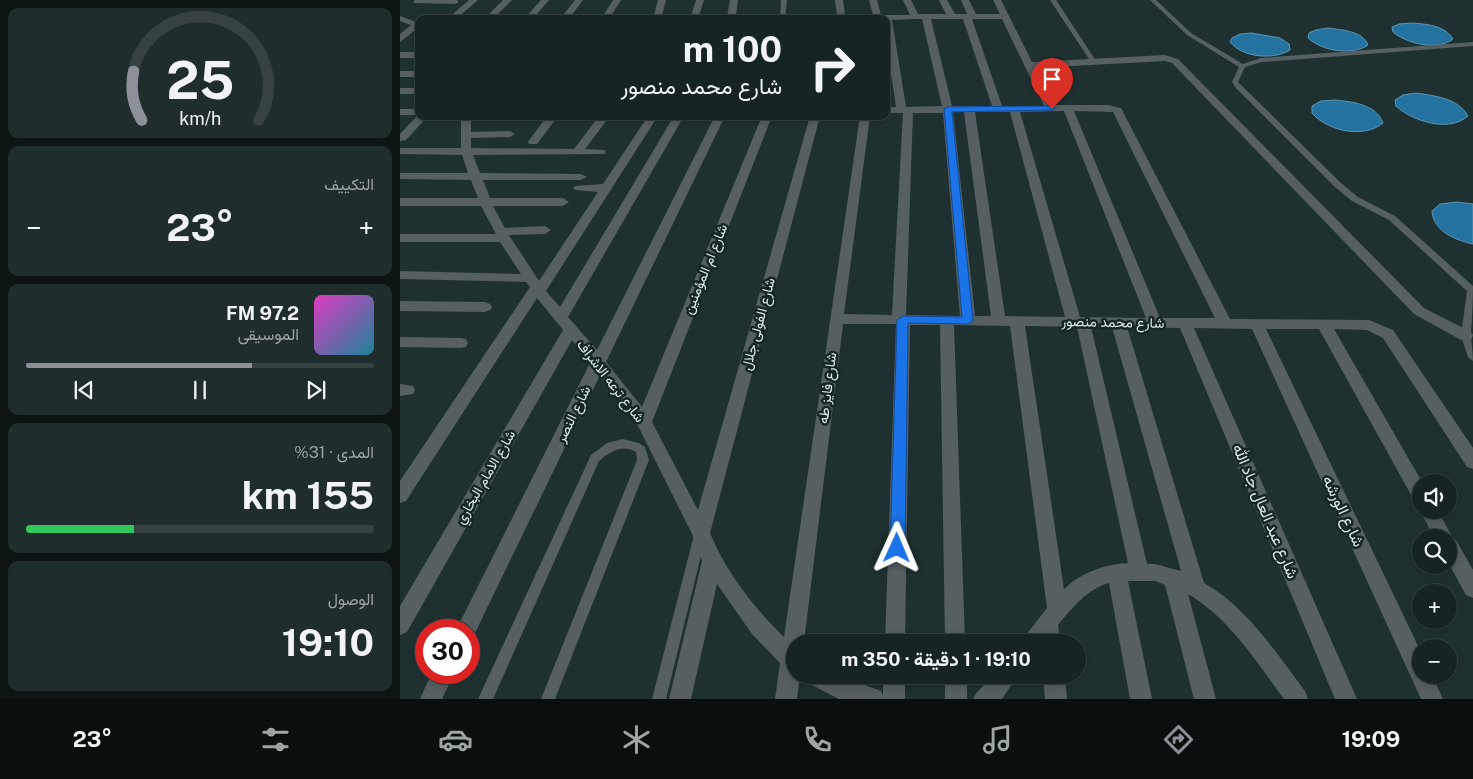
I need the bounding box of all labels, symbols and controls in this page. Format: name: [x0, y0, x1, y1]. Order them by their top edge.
text: 100 m: [683, 29, 782, 70]
icon: right: [800, 35, 865, 100]
text: 25: [166, 50, 234, 111]
pin: [1031, 58, 1073, 109]
icon: arrive: [1038, 65, 1066, 93]
text: شارع محمد منصور: [621, 73, 782, 99]
text: km/h: [179, 108, 221, 129]
text: التكييف: [324, 175, 374, 194]
text: 23°: [166, 205, 234, 250]
text: −: [26, 211, 42, 244]
text: +: [358, 211, 374, 244]
street label: شارع ام المؤمنين: [680, 222, 733, 318]
street label: شارع الفولى جلال: [738, 276, 781, 373]
text: 97.2 FM: [226, 302, 299, 324]
street label: شارع محمد منصور: [1060, 313, 1164, 334]
text: الموسيقى: [238, 325, 299, 344]
street label: شارع ترعه الاشراف: [571, 337, 648, 427]
street label: شارع فايز طه: [815, 351, 842, 425]
icon: previous: [70, 376, 98, 404]
icon: pause: [186, 376, 214, 404]
icon: next: [302, 376, 330, 404]
street label: شارع النصر: [552, 383, 596, 447]
street label: شارع الامام البخاري: [452, 427, 522, 529]
street label: شارع عبد العال جاد الله: [1227, 441, 1303, 582]
text: المدى · 31%: [294, 443, 374, 462]
street label: شارع الورشه: [1317, 472, 1368, 551]
text: 155 km: [242, 473, 374, 518]
map controls: [1412, 474, 1457, 684]
button: sound: [1412, 474, 1457, 519]
position arrow: [870, 521, 922, 573]
button: search: [1412, 529, 1457, 574]
button: +: [1412, 584, 1457, 629]
text: الوصول: [328, 590, 374, 609]
speed limit sign: 30: [415, 619, 480, 684]
text: 19:10: [282, 620, 374, 665]
button: −: [1412, 639, 1457, 684]
text: 19:10 · 1 دقيقة · 350 m: [841, 648, 1031, 670]
icon: filters: [258, 722, 293, 757]
icon: car: [438, 722, 473, 757]
icon: climate: [619, 722, 654, 757]
icon: phone: [800, 722, 835, 757]
icon: music: [980, 722, 1015, 757]
icon: directions: [1161, 722, 1196, 757]
text: 23°: [73, 726, 112, 752]
text: 19:09: [1342, 726, 1400, 752]

